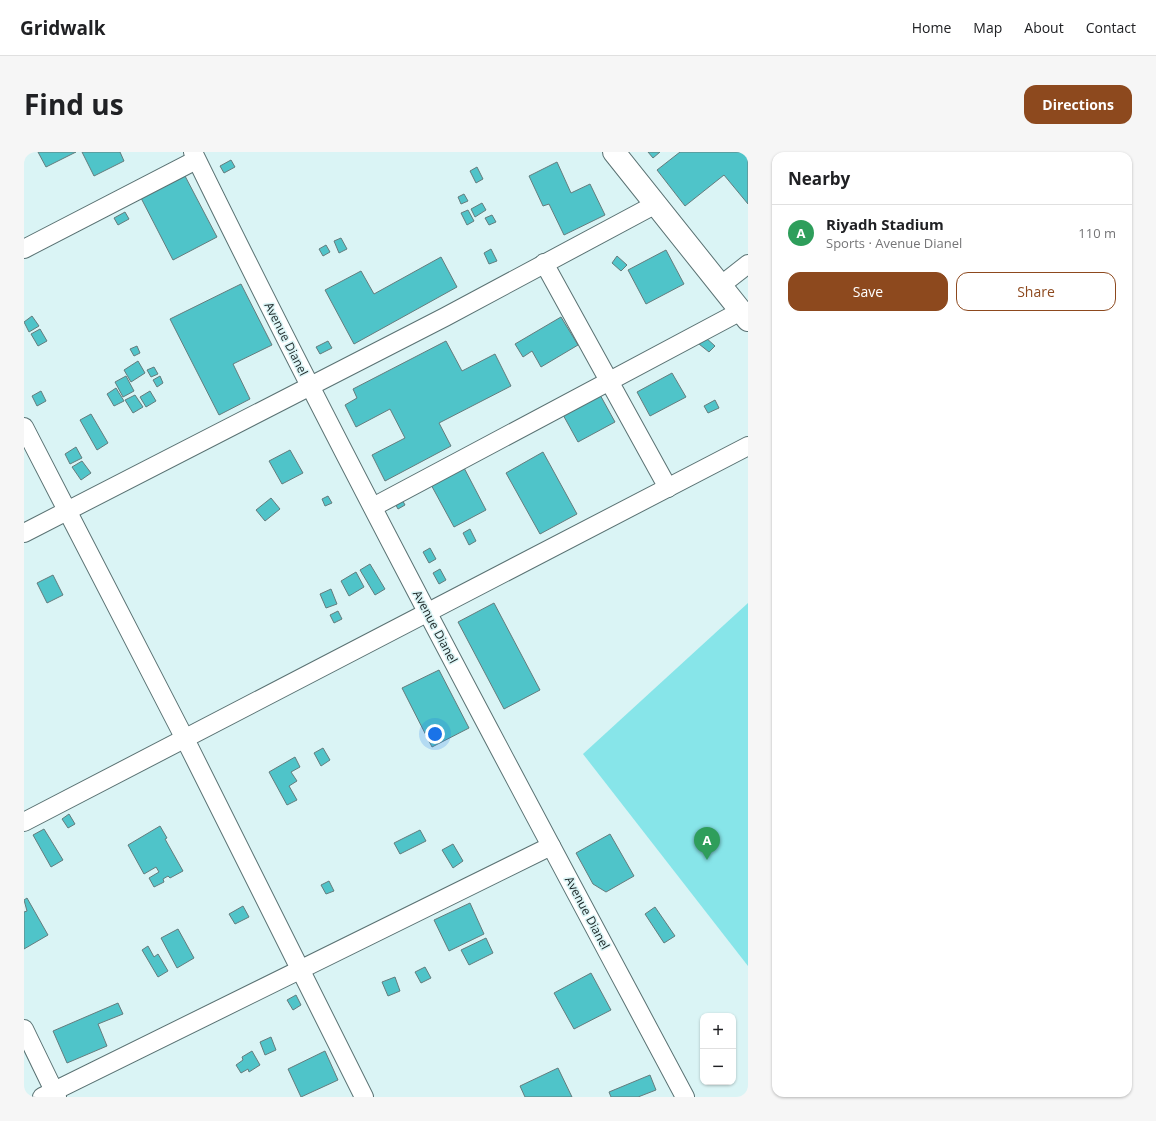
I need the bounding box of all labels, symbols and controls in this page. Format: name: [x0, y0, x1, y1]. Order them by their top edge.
text: Gridwalk: [20, 15, 106, 41]
text: Home: [912, 18, 951, 37]
text: Map: [973, 18, 1002, 37]
text: About: [1024, 18, 1064, 37]
text: Contact: [1086, 18, 1136, 37]
text: Find us: [24, 85, 124, 123]
button: Directions: [1024, 85, 1132, 124]
text: Nearby: [788, 167, 850, 190]
text: Riyadh Stadium: [826, 214, 944, 234]
text: A: [797, 224, 805, 242]
text: 110 m: [1078, 224, 1116, 242]
text: Sports · Avenue Dianel: [826, 234, 962, 252]
button: Save: [788, 272, 948, 311]
button: Share: [956, 272, 1116, 311]
street label: Avenue Dianel: [261, 299, 312, 378]
street label: Avenue Dianel: [409, 587, 462, 666]
your location: [425, 724, 445, 744]
pin: A: [694, 827, 720, 860]
street label: Avenue Dianel: [561, 873, 614, 952]
map controls: [700, 1013, 736, 1085]
button: +: [700, 1013, 736, 1049]
button: −: [700, 1049, 736, 1085]

